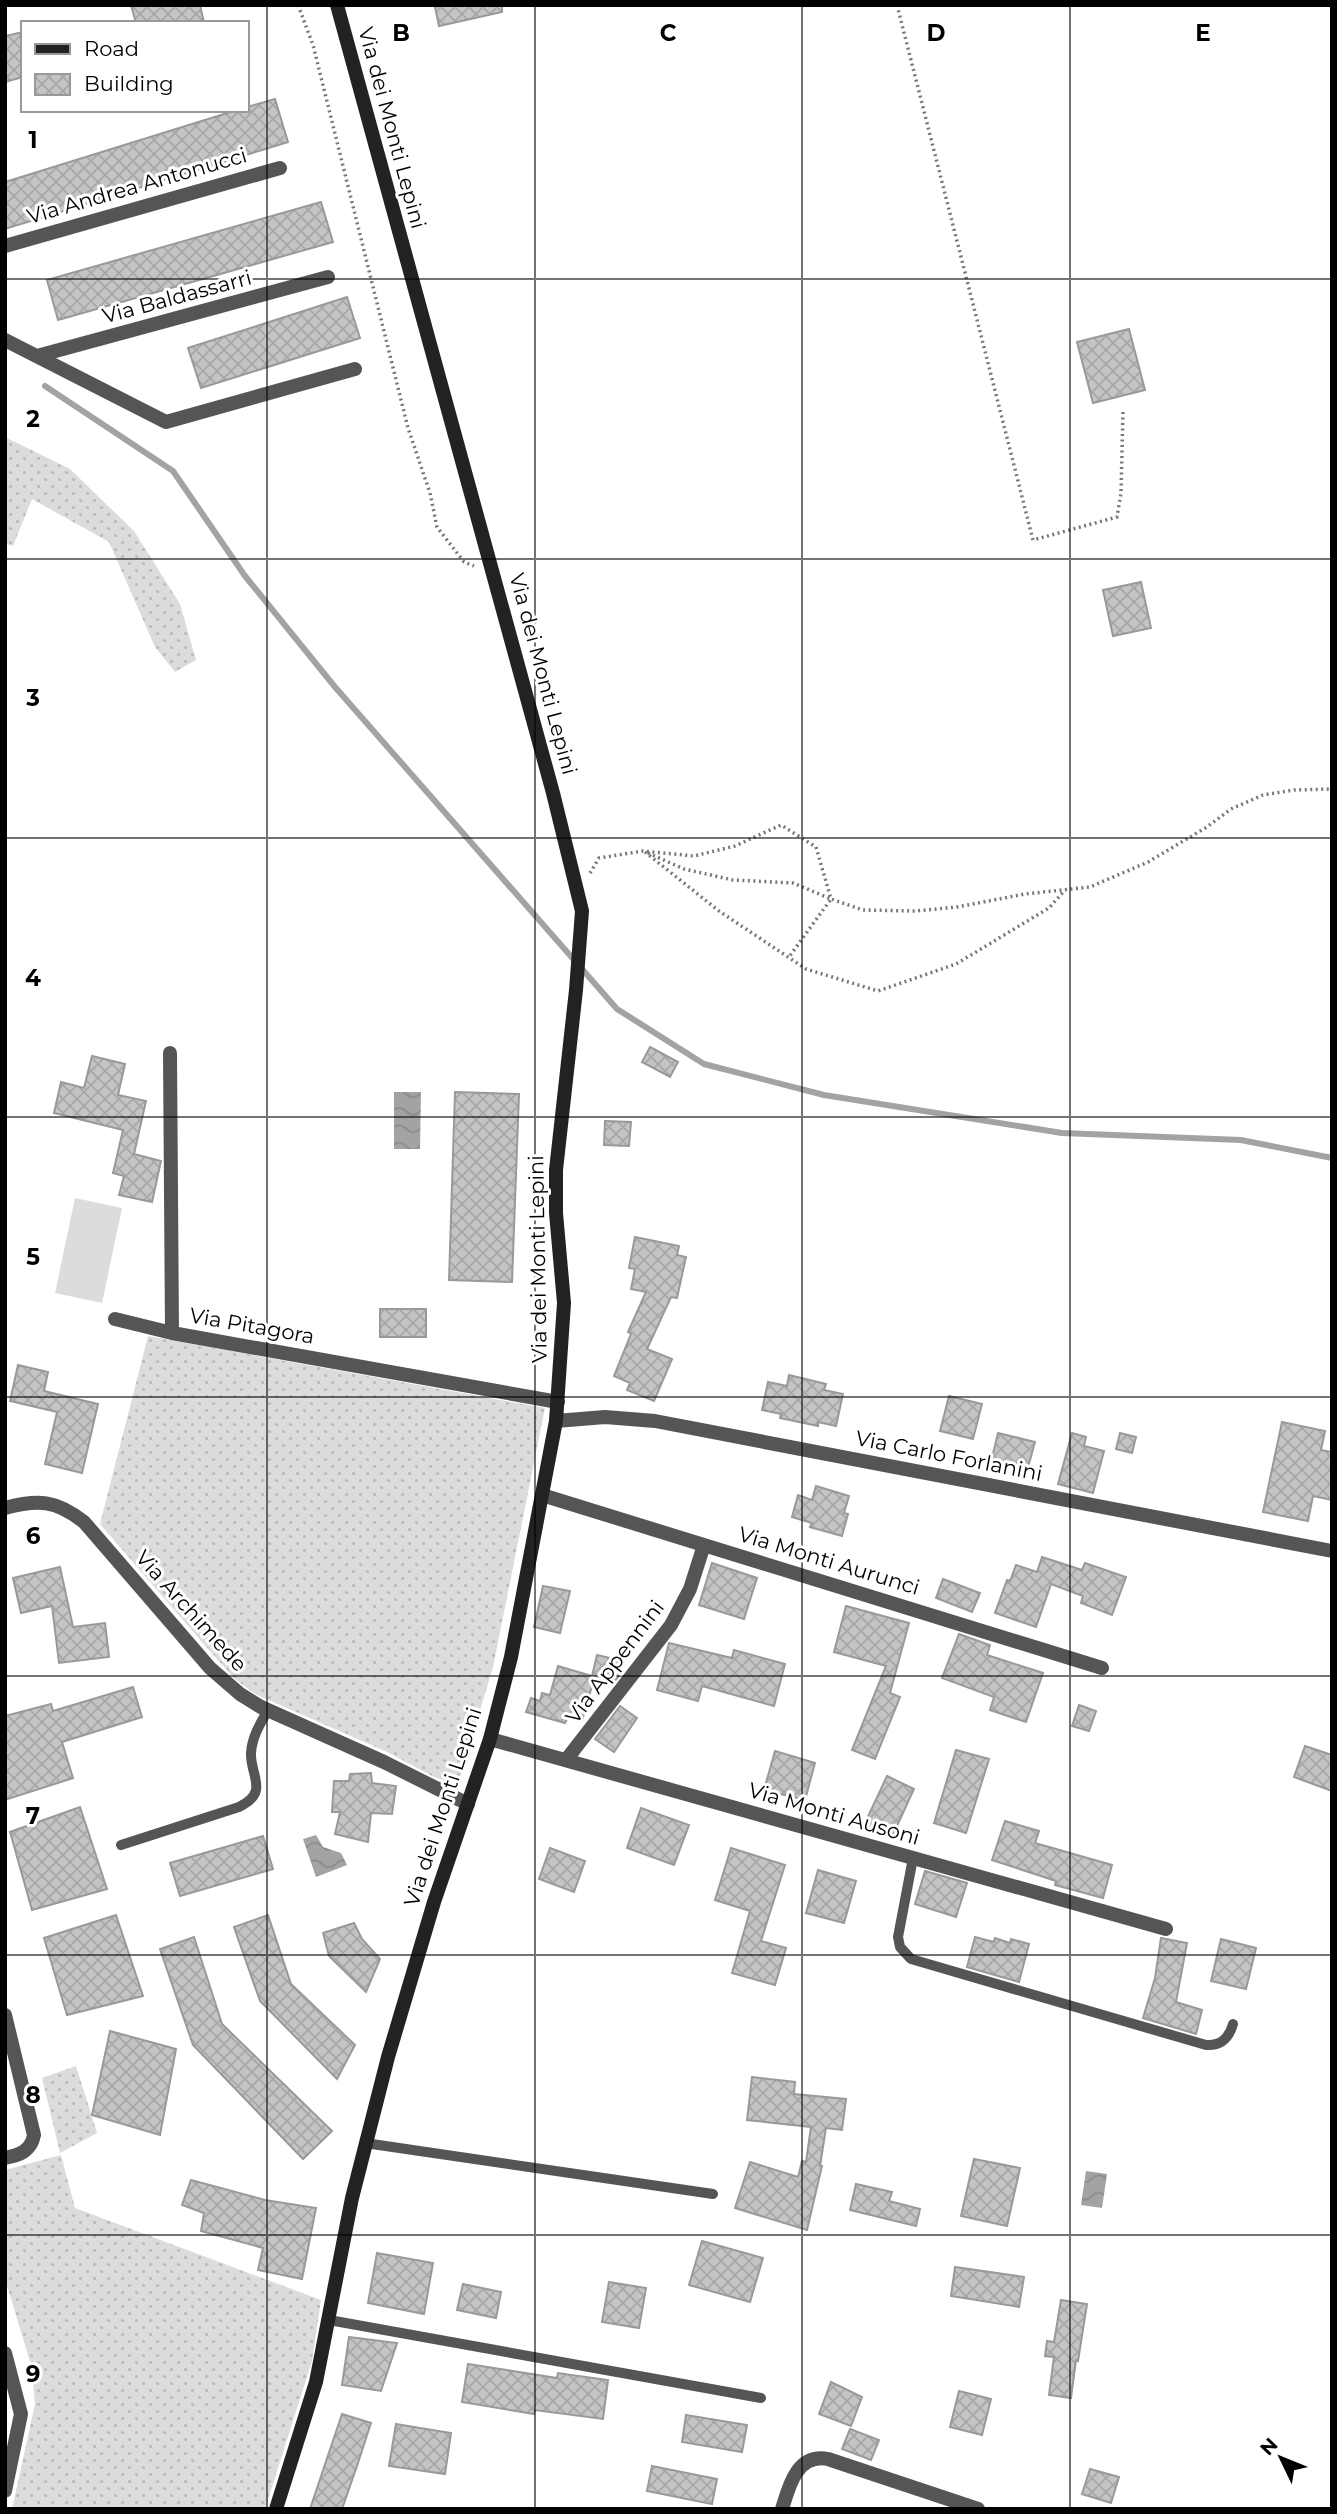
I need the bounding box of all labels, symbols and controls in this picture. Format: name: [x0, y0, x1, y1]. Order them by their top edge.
text: B: [392, 19, 410, 47]
text: C: [660, 19, 677, 47]
text: D: [927, 19, 946, 47]
text: E: [1195, 19, 1211, 47]
legend: [21, 21, 248, 112]
street label: Via dei Monti Lepini: [354, 24, 431, 231]
text: Road: [84, 36, 139, 61]
text: Building: [84, 71, 174, 96]
text: 1: [28, 126, 38, 154]
street label: Via Andrea Antonucci: [24, 142, 250, 229]
street label: Via Baldassarri: [100, 265, 254, 328]
text: 2: [26, 405, 40, 433]
street label: Via dei Monti Lepini: [505, 570, 582, 777]
text: 3: [25, 684, 40, 712]
text: 4: [25, 964, 41, 992]
street label: Via dei Monti Lepini: [523, 1155, 552, 1363]
text: 5: [26, 1243, 40, 1271]
street label: Via Pitagora: [188, 1302, 316, 1349]
street label: Via Carlo Forlanini: [854, 1425, 1045, 1486]
street label: Via Monti Aurunci: [736, 1521, 923, 1600]
text: 6: [26, 1522, 41, 1550]
street label: Via Archimede: [130, 1545, 252, 1676]
street label: Via Appennini: [560, 1595, 669, 1728]
street label: Via dei Monti Lepini: [399, 1704, 486, 1909]
street label: Via Monti Ausoni: [746, 1777, 923, 1850]
text: 7: [26, 1802, 40, 1830]
text: 8: [25, 2081, 41, 2109]
text: 9: [26, 2360, 40, 2388]
north arrow: [1246, 2423, 1316, 2493]
text: N: [1255, 2433, 1283, 2460]

